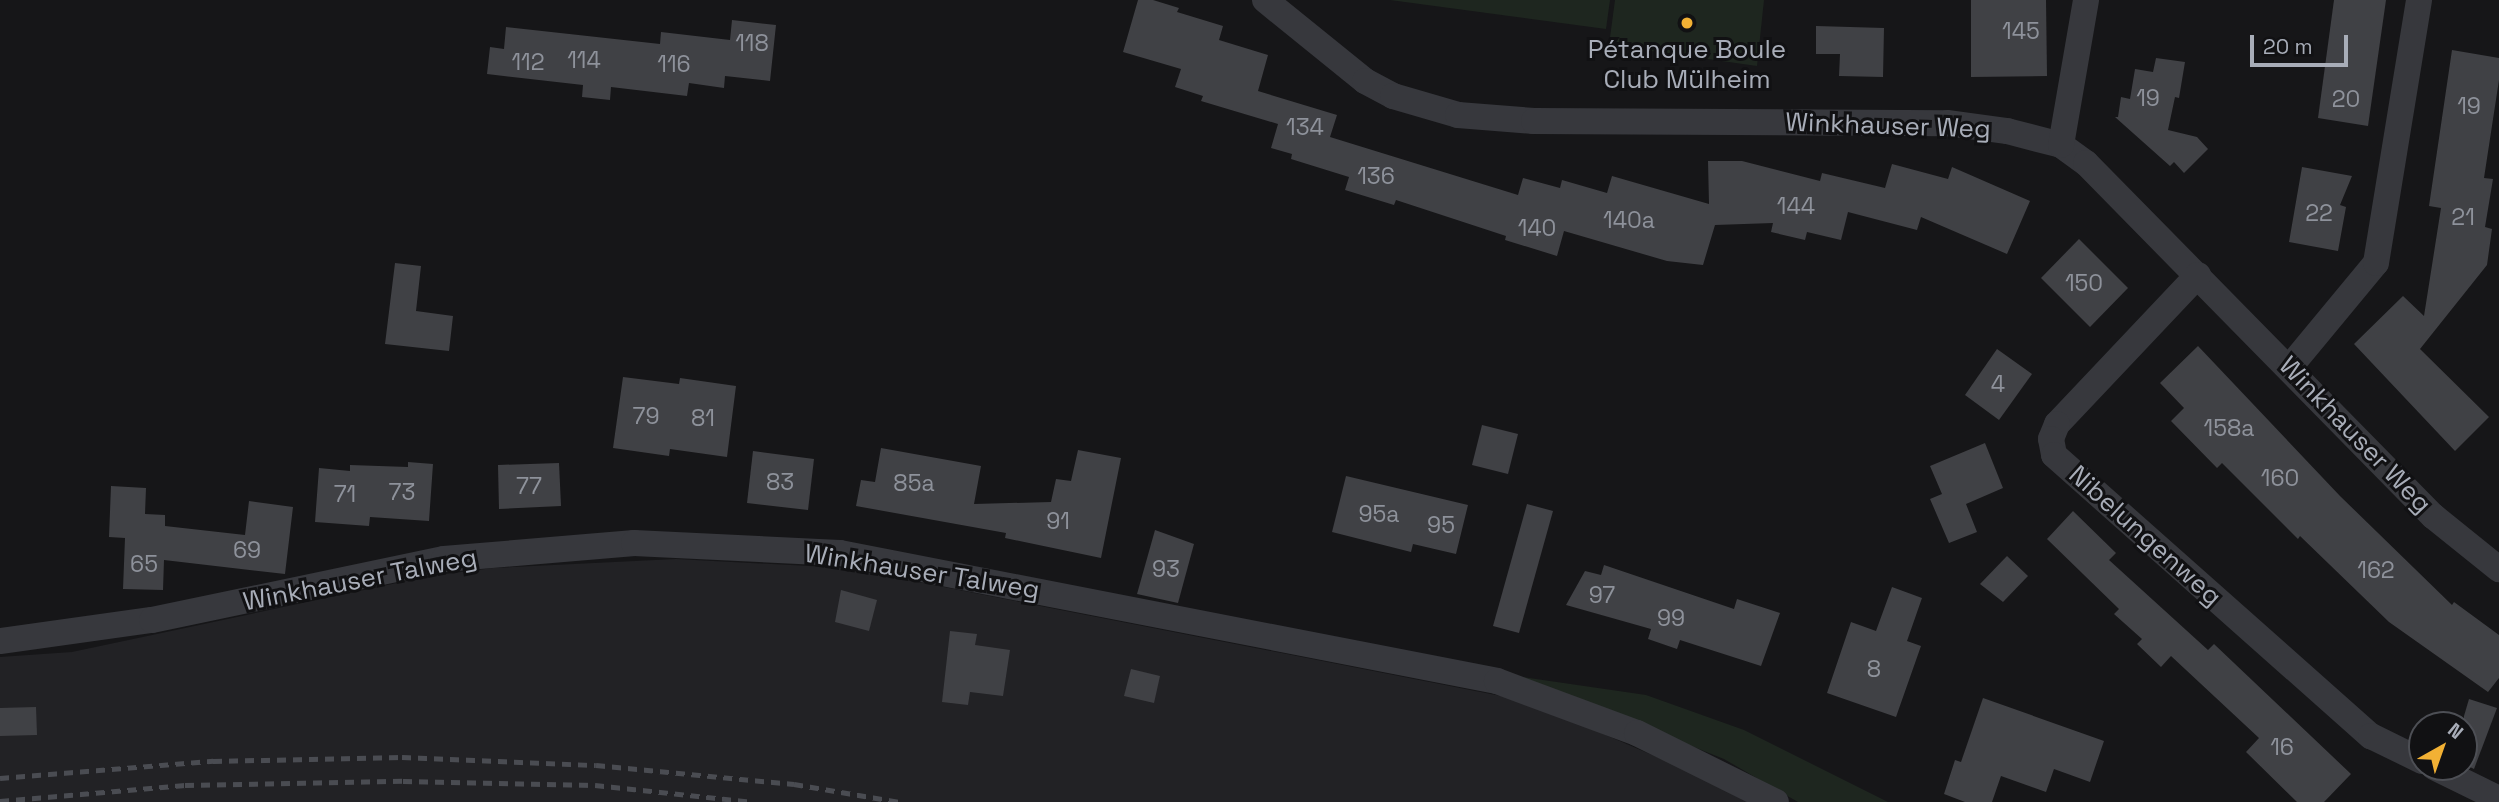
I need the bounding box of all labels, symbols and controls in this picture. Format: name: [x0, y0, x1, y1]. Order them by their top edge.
marker: Pétanque Boule Club Mülheim: [1679, 15, 1695, 31]
house number: 145: [2002, 17, 2040, 45]
scale bar: [2254, 21, 2352, 65]
house number: 118: [735, 29, 769, 57]
text: 20 m: [2263, 33, 2313, 60]
place label: Pétanque Boule Club Mülheim: [1588, 34, 1786, 96]
house number: 114: [567, 46, 601, 74]
house number: 112: [511, 48, 545, 76]
house number: 116: [657, 50, 691, 78]
house number: 19: [2136, 84, 2160, 112]
house number: 20: [2332, 85, 2360, 113]
house number: 19: [2457, 92, 2481, 120]
street label: Winkhauser Weg: [1785, 107, 1991, 145]
house number: 134: [1286, 113, 1324, 141]
house number: 136: [1357, 162, 1395, 190]
house number: 144: [1777, 192, 1815, 220]
house number: 22: [2305, 199, 2333, 227]
house number: 21: [2451, 203, 2475, 231]
house number: 140a: [1603, 206, 1655, 234]
house number: 140: [1518, 214, 1556, 242]
house number: 150: [2065, 269, 2103, 297]
street label: Winkhauser Weg: [2272, 350, 2438, 520]
house number: 4: [1991, 370, 2005, 398]
house number: 79: [632, 402, 660, 430]
house number: 81: [691, 404, 715, 432]
house number: 158a: [2204, 414, 2254, 442]
street label: Nibelungenweg: [2062, 459, 2228, 613]
house number: 160: [2261, 464, 2299, 492]
house number: 83: [766, 468, 794, 496]
house number: 85a: [893, 469, 935, 497]
house number: 77: [516, 472, 542, 500]
house number: 73: [389, 478, 415, 506]
house number: 71: [334, 480, 356, 508]
house number: 95a: [1358, 500, 1400, 528]
house number: 91: [1046, 507, 1070, 535]
house number: 95: [1427, 511, 1455, 539]
house number: 69: [233, 536, 261, 564]
street label: Winkhauser Talweg: [802, 538, 1042, 606]
street label: Winkhauser Talweg: [240, 542, 480, 618]
house number: 65: [130, 550, 158, 578]
house number: 93: [1152, 555, 1180, 583]
house number: 162: [2357, 556, 2395, 584]
house number: 97: [1589, 581, 1615, 609]
house number: 99: [1657, 604, 1685, 632]
house number: 8: [1867, 655, 1881, 683]
north arrow: [2408, 711, 2478, 781]
text: N: [2443, 717, 2468, 745]
house number: 16: [2270, 733, 2294, 761]

